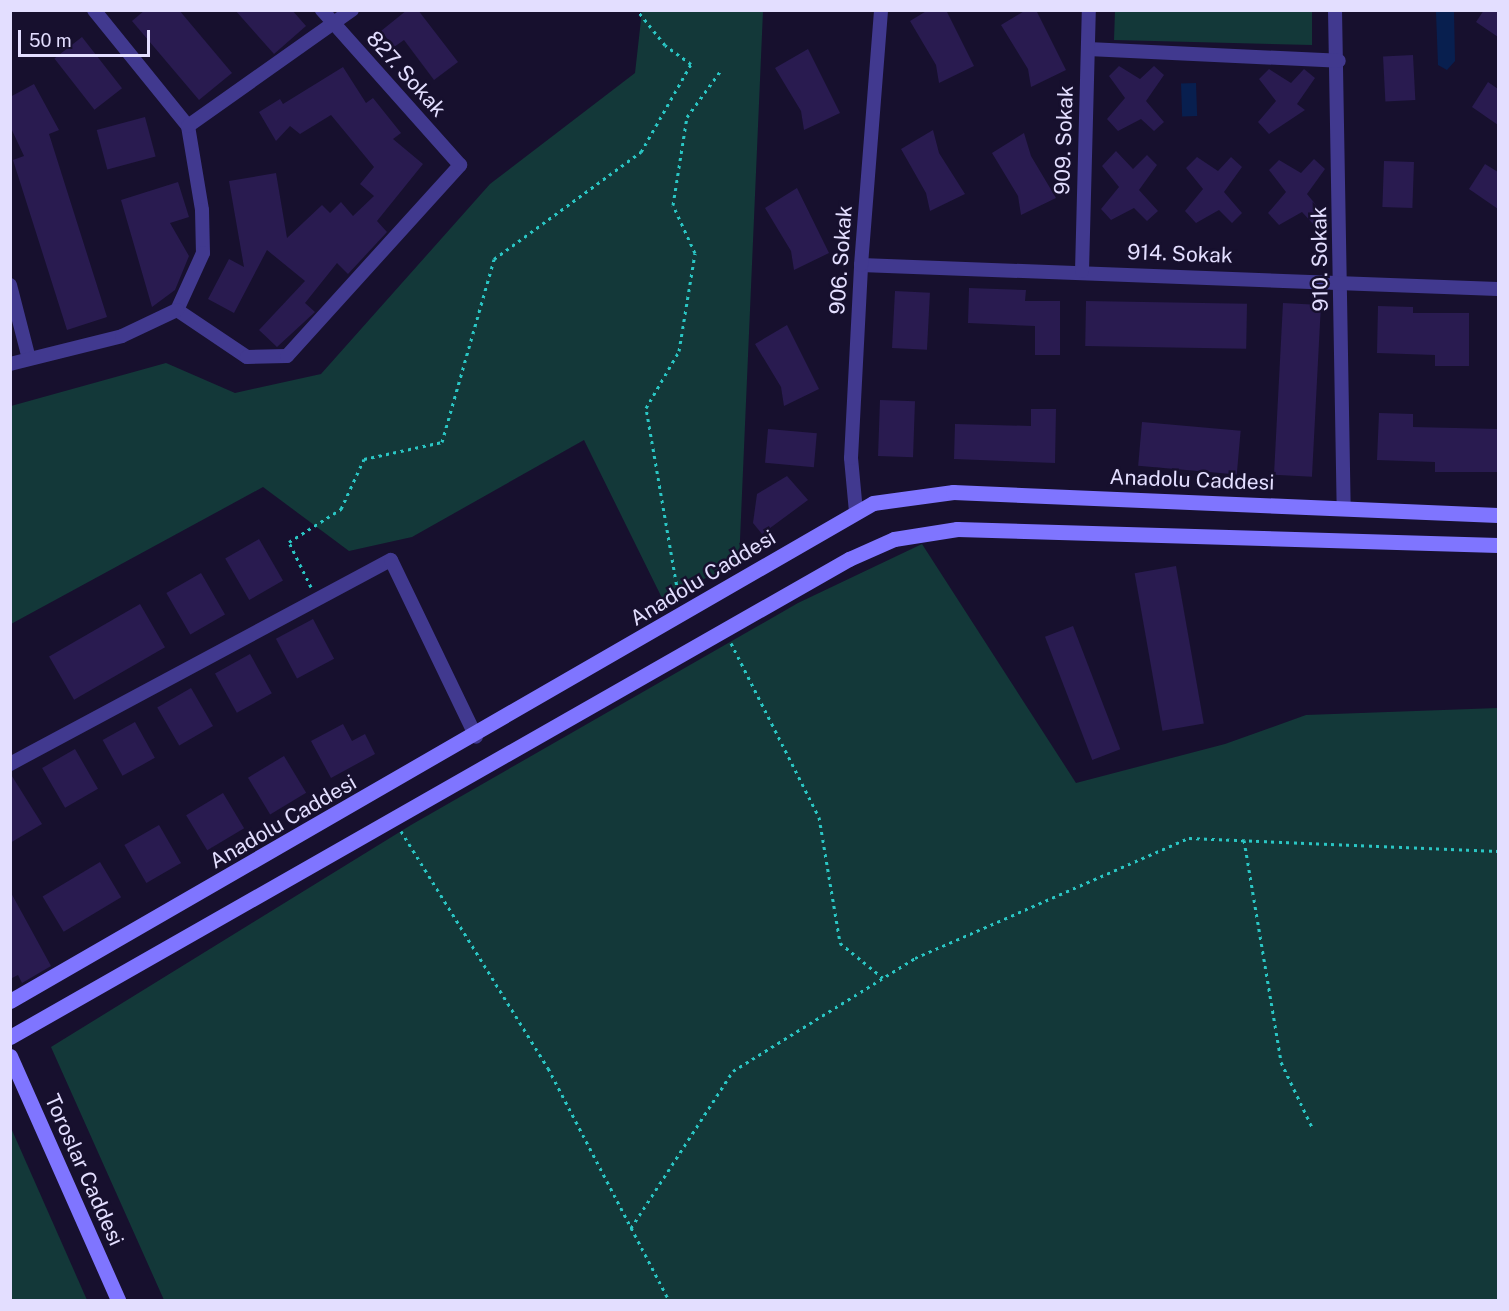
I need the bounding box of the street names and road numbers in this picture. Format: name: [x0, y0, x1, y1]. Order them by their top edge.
street label: 827. Sokak: [361, 26, 451, 122]
street label: 909. Sokak: [1049, 85, 1079, 195]
street label: 906. Sokak: [825, 205, 857, 315]
street label: 910. Sokak: [1306, 206, 1334, 312]
street label: 914. Sokak: [1127, 240, 1233, 268]
street label: Anadolu Caddesi: [1109, 465, 1275, 495]
street label: Anadolu Caddesi: [626, 525, 780, 631]
street label: Anadolu Caddesi: [205, 770, 361, 874]
street label: Toroslar Caddesi: [39, 1090, 129, 1250]

